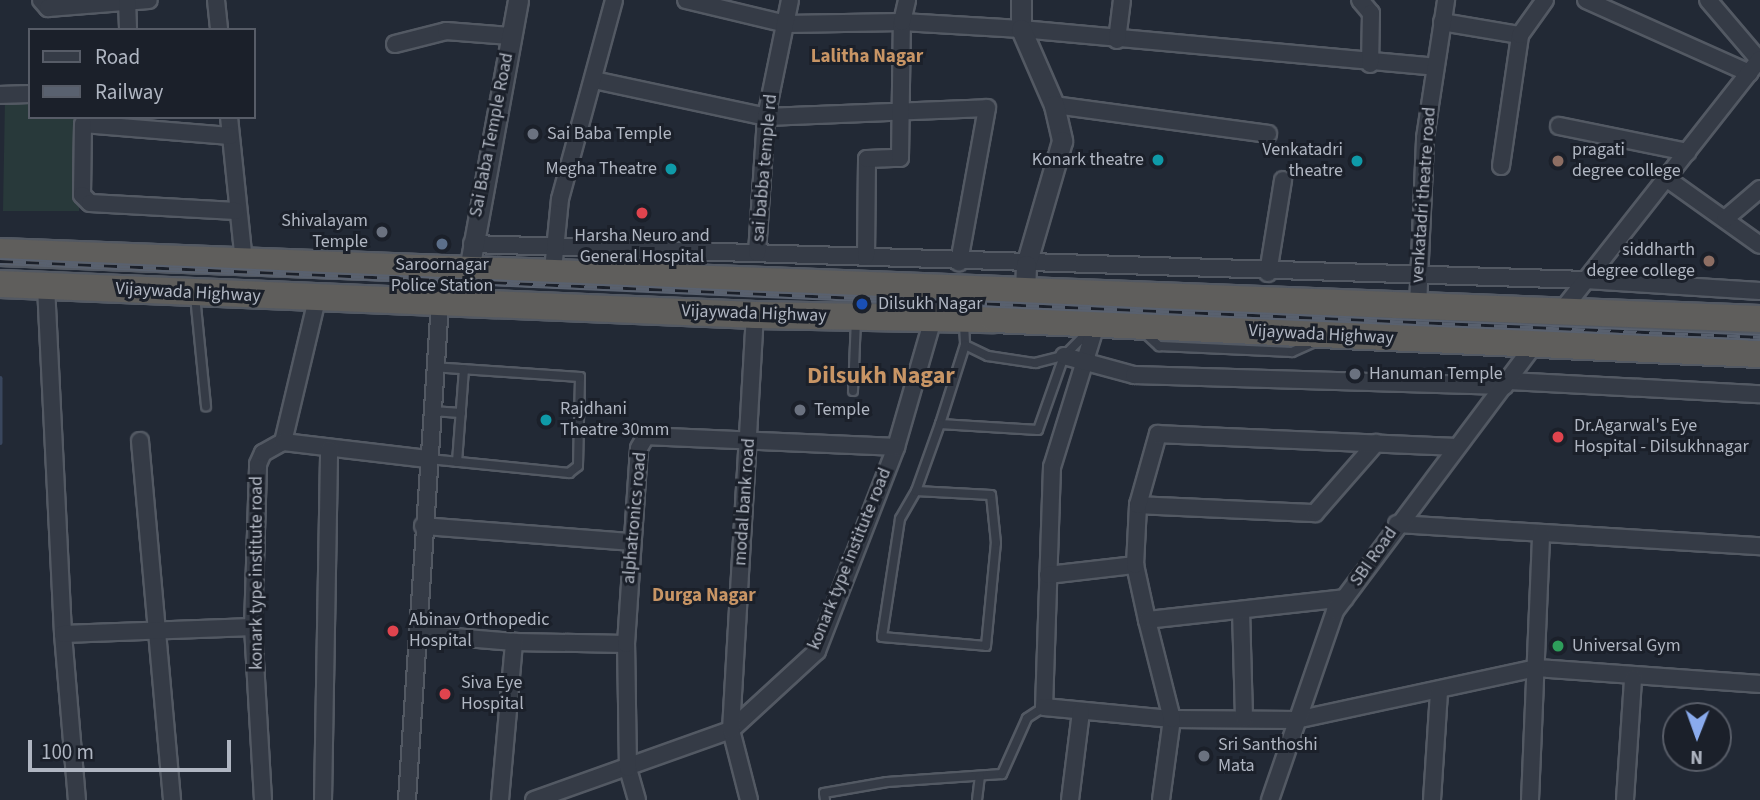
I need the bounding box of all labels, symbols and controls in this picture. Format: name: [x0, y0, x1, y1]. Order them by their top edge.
legend: [28, 28, 256, 119]
text: Road: [95, 42, 140, 72]
district label: Lalitha Nagar: [811, 46, 923, 68]
street label: Sai Baba Temple Road: [465, 51, 519, 219]
text: Railway: [95, 77, 163, 107]
street label: sai babba temple rd: [748, 93, 782, 243]
street label: venkatadri theatre road: [1407, 106, 1441, 284]
place label: Sai Baba Temple: [547, 123, 672, 145]
marker: Sai Baba Temple: [525, 126, 541, 142]
place label: Venkatadri theatre: [1262, 140, 1343, 182]
place label: pragati degree college: [1572, 140, 1681, 182]
place label: Konark theatre: [1032, 149, 1144, 171]
marker: Konark theatre: [1150, 152, 1166, 168]
marker: Venkatadri theatre: [1349, 153, 1365, 169]
marker: pragati degree college: [1550, 153, 1566, 169]
place label: Megha Theatre: [546, 158, 657, 180]
marker: Megha Theatre: [663, 161, 679, 177]
marker: Harsha Neuro and General Hospital: [632, 203, 652, 223]
place label: Shivalayam Temple: [281, 211, 368, 254]
marker: Shivalayam Temple: [374, 224, 390, 240]
place label: Harsha Neuro and General Hospital: [574, 226, 710, 268]
marker: Saroornagar Police Station: [434, 236, 450, 252]
place label: siddharth degree college: [1586, 240, 1695, 282]
marker: siddharth degree college: [1701, 253, 1717, 269]
place label: Saroornagar Police Station: [391, 255, 493, 298]
street label: Vijaywada Highway: [115, 278, 261, 308]
place label: Dilsukh Nagar: [878, 293, 983, 315]
marker: Dilsukh Nagar: [852, 294, 872, 314]
street label: Vijaywada Highway: [681, 301, 827, 327]
street label: Vijaywada Highway: [1248, 320, 1394, 350]
district label: Dilsukh Nagar: [807, 362, 955, 390]
place label: Hanuman Temple: [1369, 363, 1503, 385]
marker: Hanuman Temple: [1347, 366, 1363, 382]
place label: Rajdhani Theatre 30mm: [560, 399, 669, 442]
place label: Temple: [814, 399, 870, 421]
marker: Temple: [792, 402, 808, 418]
marker: Rajdhani Theatre 30mm: [538, 412, 554, 428]
place label: Dr.Agarwal's Eye Hospital - Dilsukhnagar: [1574, 416, 1749, 458]
marker: Dr.Agarwal's Eye Hospital - Dilsukhnagar: [1548, 427, 1568, 447]
street label: modal bank road: [730, 438, 760, 566]
street label: alphatronics road: [618, 451, 652, 585]
street label: konark type institute road: [804, 465, 896, 653]
street label: konark type institute road: [246, 476, 268, 670]
street label: SBI Road: [1346, 523, 1402, 591]
district label: Durga Nagar: [652, 585, 756, 607]
place label: Abinav Orthopedic Hospital: [409, 610, 549, 652]
marker: Abinav Orthopedic Hospital: [383, 621, 403, 641]
place label: Universal Gym: [1572, 635, 1681, 657]
marker: Universal Gym: [1550, 638, 1566, 654]
place label: Siva Eye Hospital: [461, 673, 524, 716]
marker: Siva Eye Hospital: [435, 684, 455, 704]
north arrow: [1662, 702, 1732, 772]
scale bar: [32, 726, 234, 770]
place label: Sri Santhoshi Mata: [1218, 735, 1318, 778]
text: 100 m: [41, 737, 94, 767]
text: N: [1690, 743, 1703, 770]
marker: Sri Santhoshi Mata: [1196, 748, 1212, 764]

